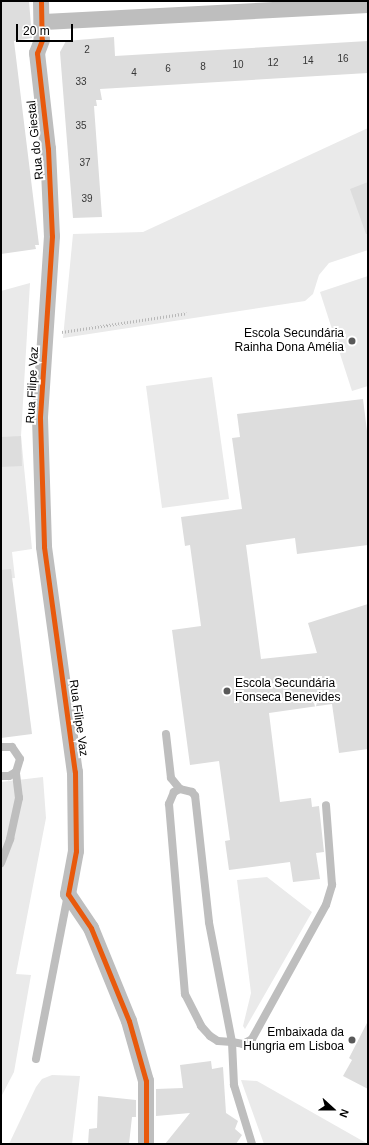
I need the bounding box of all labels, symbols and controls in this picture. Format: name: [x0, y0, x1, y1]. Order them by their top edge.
scale bar: [18, 16, 75, 42]
text: 20 m: [23, 24, 50, 38]
house number: 2: [84, 44, 90, 56]
house number: 16: [337, 53, 349, 65]
house number: 14: [302, 55, 314, 67]
house number: 12: [267, 57, 279, 69]
house number: 10: [232, 59, 244, 71]
house number: 8: [200, 61, 206, 73]
house number: 6: [165, 63, 171, 75]
house number: 4: [131, 67, 137, 79]
house number: 33: [75, 76, 87, 88]
street label: Rua do Giestal: [25, 100, 47, 180]
house number: 35: [75, 120, 87, 132]
house number: 37: [79, 157, 91, 169]
house number: 39: [81, 193, 93, 205]
place label: Escola Secundária Rainha Dona Amélia: [234, 327, 344, 355]
marker: Escola Secundária Rainha Dona Amélia: [347, 336, 357, 346]
street label: Rua Filipe Vaz: [24, 346, 42, 424]
place label: Escola Secundária Fonseca Benevides: [235, 677, 340, 705]
street label: Rua Filipe Vaz: [66, 679, 90, 757]
marker: Escola Secundária Fonseca Benevides: [222, 686, 232, 696]
place label: Embaixada da Hungria em Lisboa: [243, 1026, 344, 1054]
marker: Embaixada da Hungria em Lisboa: [347, 1035, 357, 1045]
north arrow: [313, 1089, 353, 1129]
text: N: [337, 1107, 351, 1119]

